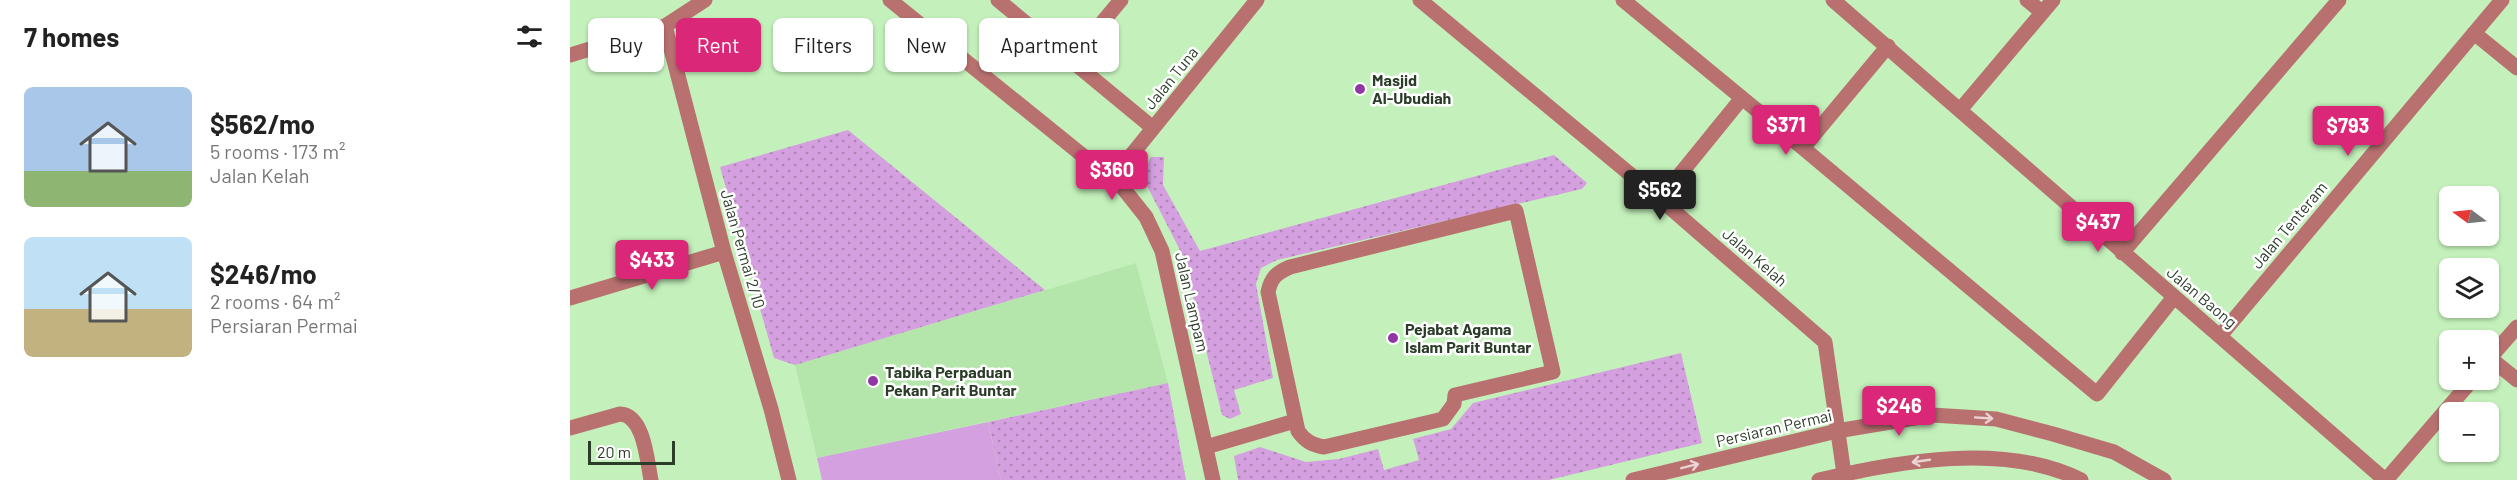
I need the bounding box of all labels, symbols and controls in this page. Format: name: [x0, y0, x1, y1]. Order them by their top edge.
chip: Buy: [588, 18, 664, 72]
chip: Rent: [676, 18, 761, 72]
chip: Filters: [773, 18, 873, 72]
chip: New: [885, 18, 967, 72]
chip: Apartment: [979, 18, 1119, 72]
icon: filters: [513, 20, 546, 53]
text: 7 homes: [24, 21, 119, 52]
street label: Jalan Tuna: [1140, 43, 1202, 113]
place label: Masjid Al-Ubudiah: [1372, 70, 1451, 107]
marker: Masjid Al-Ubudiah: [1353, 82, 1367, 96]
pin: $371: [1750, 105, 1822, 156]
pin: $793: [2312, 106, 2384, 157]
text: $562/mo: [210, 108, 315, 139]
icon: home: [72, 111, 144, 183]
text: $371: [1766, 112, 1806, 136]
text: $793: [2327, 113, 2369, 137]
text: 5 rooms · 173 m²: [210, 139, 345, 163]
pin: $360: [1076, 150, 1148, 201]
text: $360: [1090, 157, 1134, 181]
text: Jalan Kelah: [210, 163, 310, 187]
pin: $562: [1624, 170, 1696, 221]
text: $562: [1638, 177, 1682, 201]
street label: Jalan Tenteram: [2247, 177, 2330, 272]
north arrow: [2439, 186, 2499, 246]
map controls: [2439, 186, 2499, 462]
street label: Jalan Permai 2/10: [717, 187, 770, 311]
pin: $437: [2062, 202, 2134, 253]
text: $437: [2076, 209, 2120, 233]
street label: Jalan Kelah: [1719, 223, 1792, 290]
pin: $433: [616, 240, 688, 291]
text: $433: [629, 247, 675, 271]
street label: Jalan Lampam: [1172, 250, 1213, 354]
text: $246/mo: [210, 258, 317, 289]
button: layers: [2439, 258, 2499, 318]
icon: home: [72, 261, 144, 333]
street label: Jalan Baong: [2164, 262, 2241, 331]
text: 2 rooms · 64 m²: [210, 289, 340, 313]
text: Persiaran Permai: [210, 313, 358, 337]
place label: Pejabat Agama Islam Parit Buntar: [1405, 319, 1531, 356]
button: +: [2439, 330, 2499, 390]
marker: Pejabat Agama Islam Parit Buntar: [1386, 331, 1400, 345]
place label: Tabika Perpaduan Pekan Parit Buntar: [885, 362, 1017, 399]
marker: Tabika Perpaduan Pekan Parit Buntar: [866, 374, 880, 388]
pin: $246: [1863, 386, 1935, 437]
text: $246: [1876, 393, 1922, 417]
button: −: [2439, 402, 2499, 462]
street label: Persiaran Permai: [1714, 405, 1834, 450]
one-way arrow: [1974, 413, 1994, 424]
scale bar: [588, 438, 675, 466]
text: 20 m: [597, 442, 631, 461]
one-way arrow: [1912, 455, 1931, 466]
one-way arrow: [1680, 460, 1699, 472]

